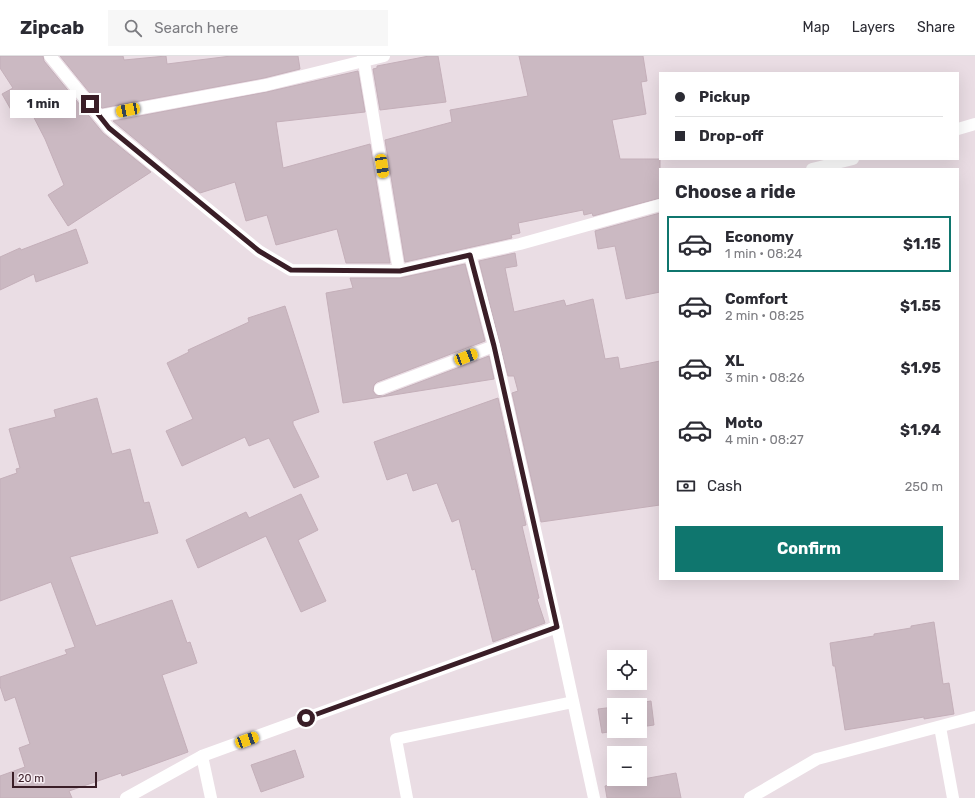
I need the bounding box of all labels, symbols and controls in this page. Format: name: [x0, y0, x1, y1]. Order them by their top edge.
search box: [108, 10, 388, 46]
text: Zipcab: [20, 16, 84, 39]
icon: search: [122, 17, 144, 39]
text: Search here: [154, 19, 238, 37]
text: Map: [803, 19, 830, 36]
text: Layers: [852, 19, 895, 36]
text: Share: [917, 19, 955, 36]
text: Pickup: [699, 88, 750, 106]
callout: 1 min: [10, 90, 76, 118]
route end: [81, 95, 99, 113]
text: 1 min: [26, 96, 60, 111]
car: [115, 102, 141, 118]
text: Drop-off: [699, 127, 763, 145]
car: [374, 153, 390, 179]
text: Choose a ride: [675, 181, 796, 203]
icon: car: [677, 226, 713, 262]
text: Economy: [725, 228, 794, 246]
text: $1.15: [903, 235, 941, 253]
text: 1 min · 08:24: [725, 246, 802, 261]
icon: car: [677, 288, 713, 324]
text: Comfort: [725, 290, 788, 308]
text: $1.55: [900, 297, 941, 315]
text: 2 min · 08:25: [725, 308, 804, 323]
car: [453, 347, 479, 367]
icon: car: [677, 350, 713, 386]
text: XL: [725, 352, 744, 370]
text: $1.95: [901, 359, 941, 377]
text: 3 min · 08:26: [725, 370, 805, 385]
icon: car: [677, 412, 713, 448]
text: Moto: [725, 414, 763, 432]
text: $1.94: [900, 421, 941, 439]
text: 4 min · 08:27: [725, 432, 804, 447]
icon: cash: [675, 475, 697, 497]
text: Cash: [707, 477, 742, 495]
text: 250 m: [905, 479, 943, 494]
button: Confirm: [675, 526, 943, 572]
map controls: [607, 650, 647, 786]
button: locate: [607, 650, 647, 690]
button: +: [607, 698, 647, 738]
route start: [297, 709, 315, 727]
car: [234, 730, 260, 750]
button: −: [607, 746, 647, 786]
scale bar: [12, 770, 97, 789]
text: 20 m: [18, 772, 44, 785]

